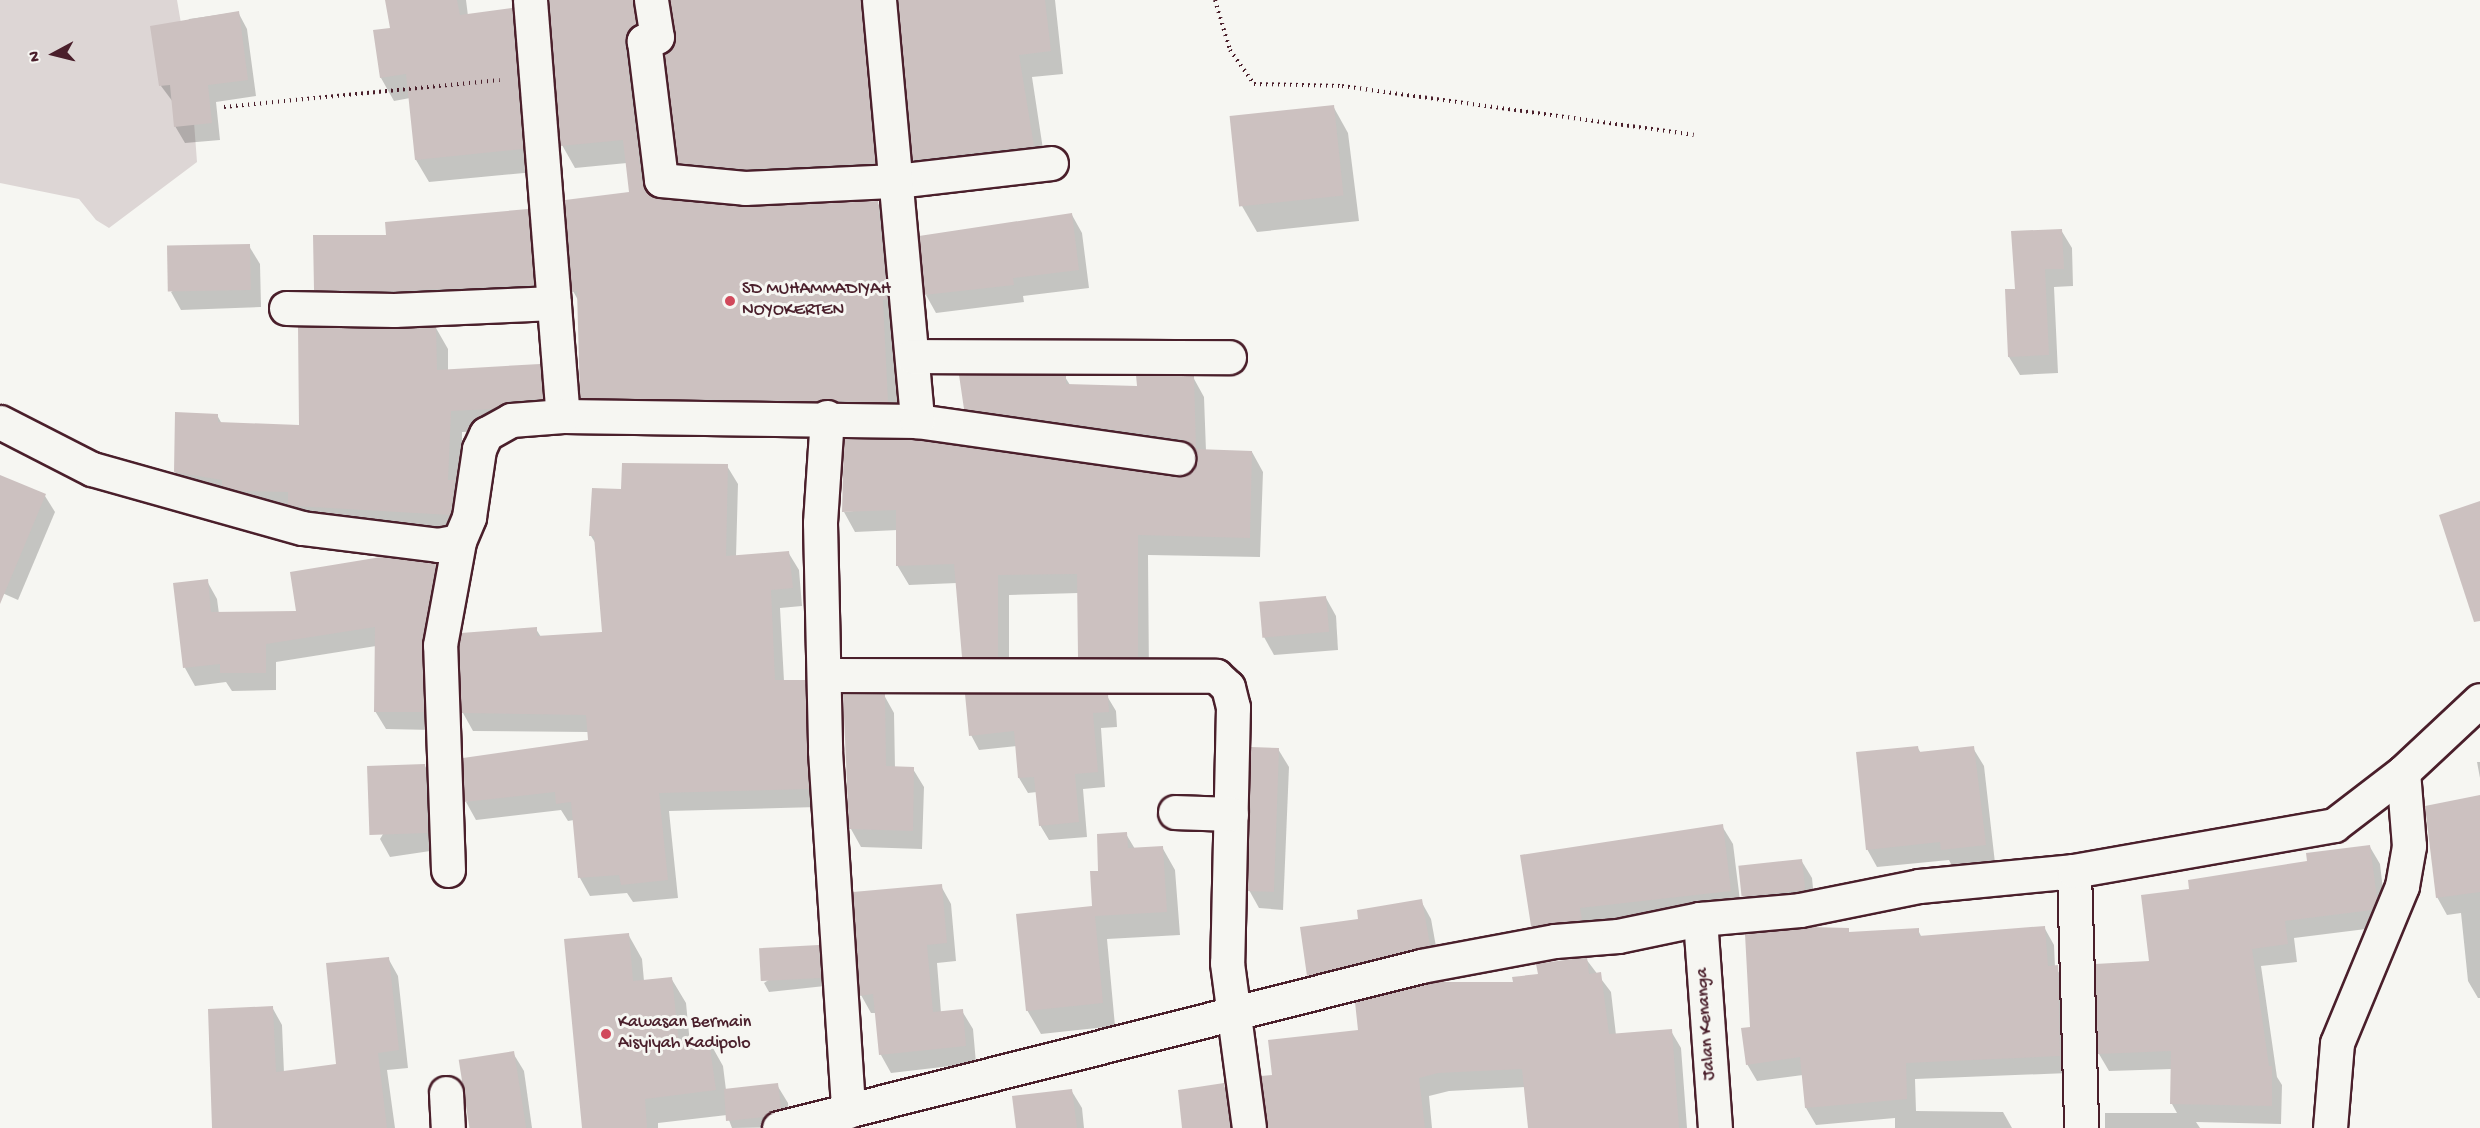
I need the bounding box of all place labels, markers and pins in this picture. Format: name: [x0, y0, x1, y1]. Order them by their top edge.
place label: SD MUHAMMADIYAH NOYOKERTEN: [742, 280, 891, 322]
marker: SD MUHAMMADIYAH NOYOKERTEN: [723, 294, 737, 308]
place label: Kawasan Bermain Aisyiyah Kadipolo: [618, 1013, 751, 1056]
marker: Kawasan Bermain Aisyiyah Kadipolo: [599, 1027, 613, 1041]

